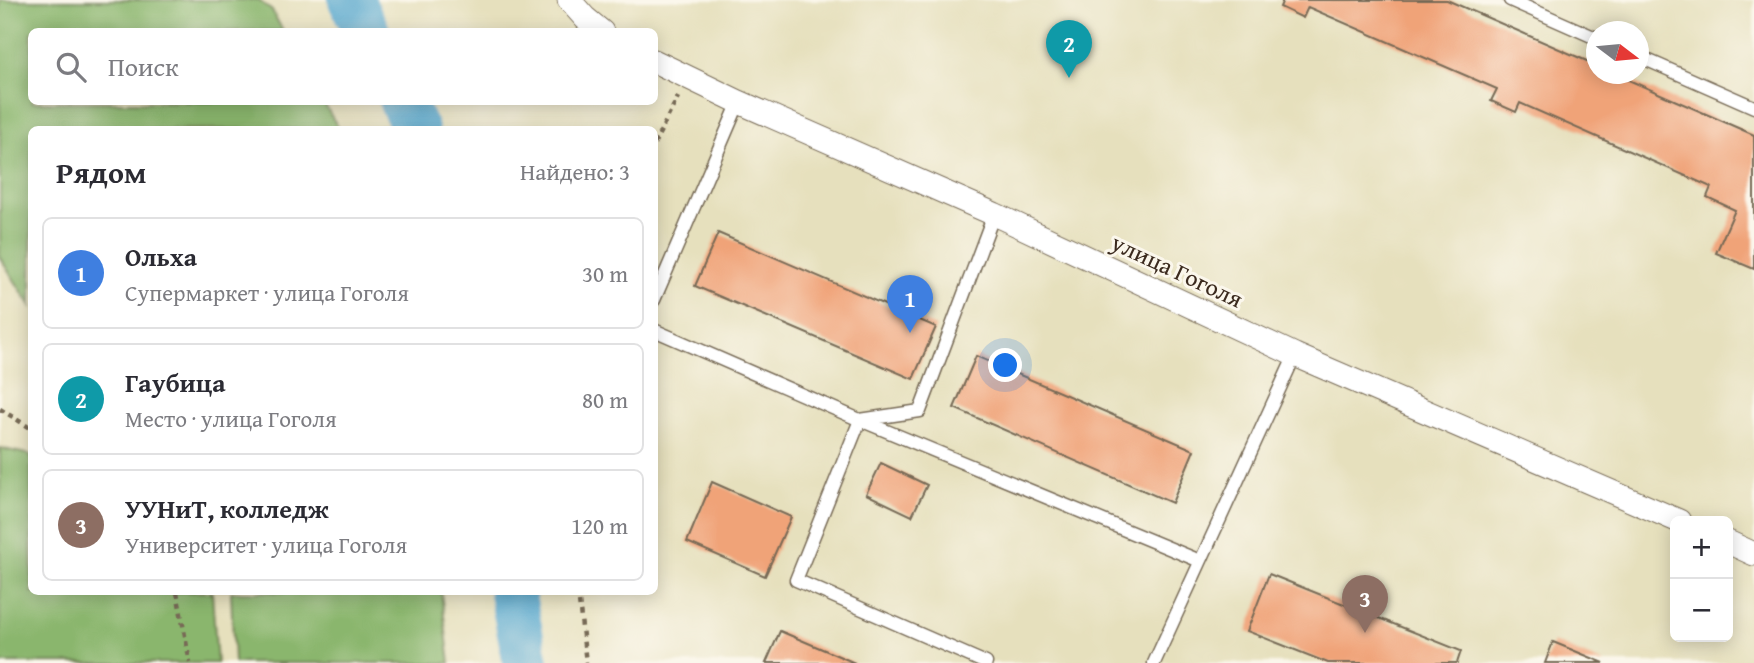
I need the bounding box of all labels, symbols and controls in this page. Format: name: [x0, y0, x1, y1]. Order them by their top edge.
pin: 2: [1046, 20, 1092, 78]
north arrow: [1586, 21, 1649, 84]
search box: [28, 28, 658, 105]
text: Поиск: [108, 47, 179, 86]
icon: search: [52, 48, 90, 86]
text: Рядом: [56, 150, 147, 194]
text: Найдено: 3: [520, 155, 630, 188]
street label: улица Гоголя: [1105, 224, 1249, 316]
text: Ольха: [125, 237, 197, 276]
text: 1: [75, 257, 87, 290]
text: 30 m: [582, 257, 628, 290]
pin: 1: [887, 275, 933, 333]
text: Супермаркет · улица Гоголя: [125, 276, 409, 309]
your location: [988, 348, 1022, 382]
text: Гаубица: [125, 363, 226, 402]
text: 2: [75, 383, 87, 416]
text: 80 m: [582, 383, 628, 416]
text: Место · улица Гоголя: [125, 402, 337, 435]
text: УУНиТ, колледж: [125, 489, 329, 528]
text: 3: [75, 509, 87, 542]
text: 120 m: [571, 509, 628, 542]
map controls: [1670, 516, 1733, 642]
button: +: [1670, 516, 1733, 579]
text: Университет · улица Гоголя: [125, 528, 407, 561]
pin: 3: [1342, 575, 1388, 633]
button: −: [1670, 579, 1733, 642]

